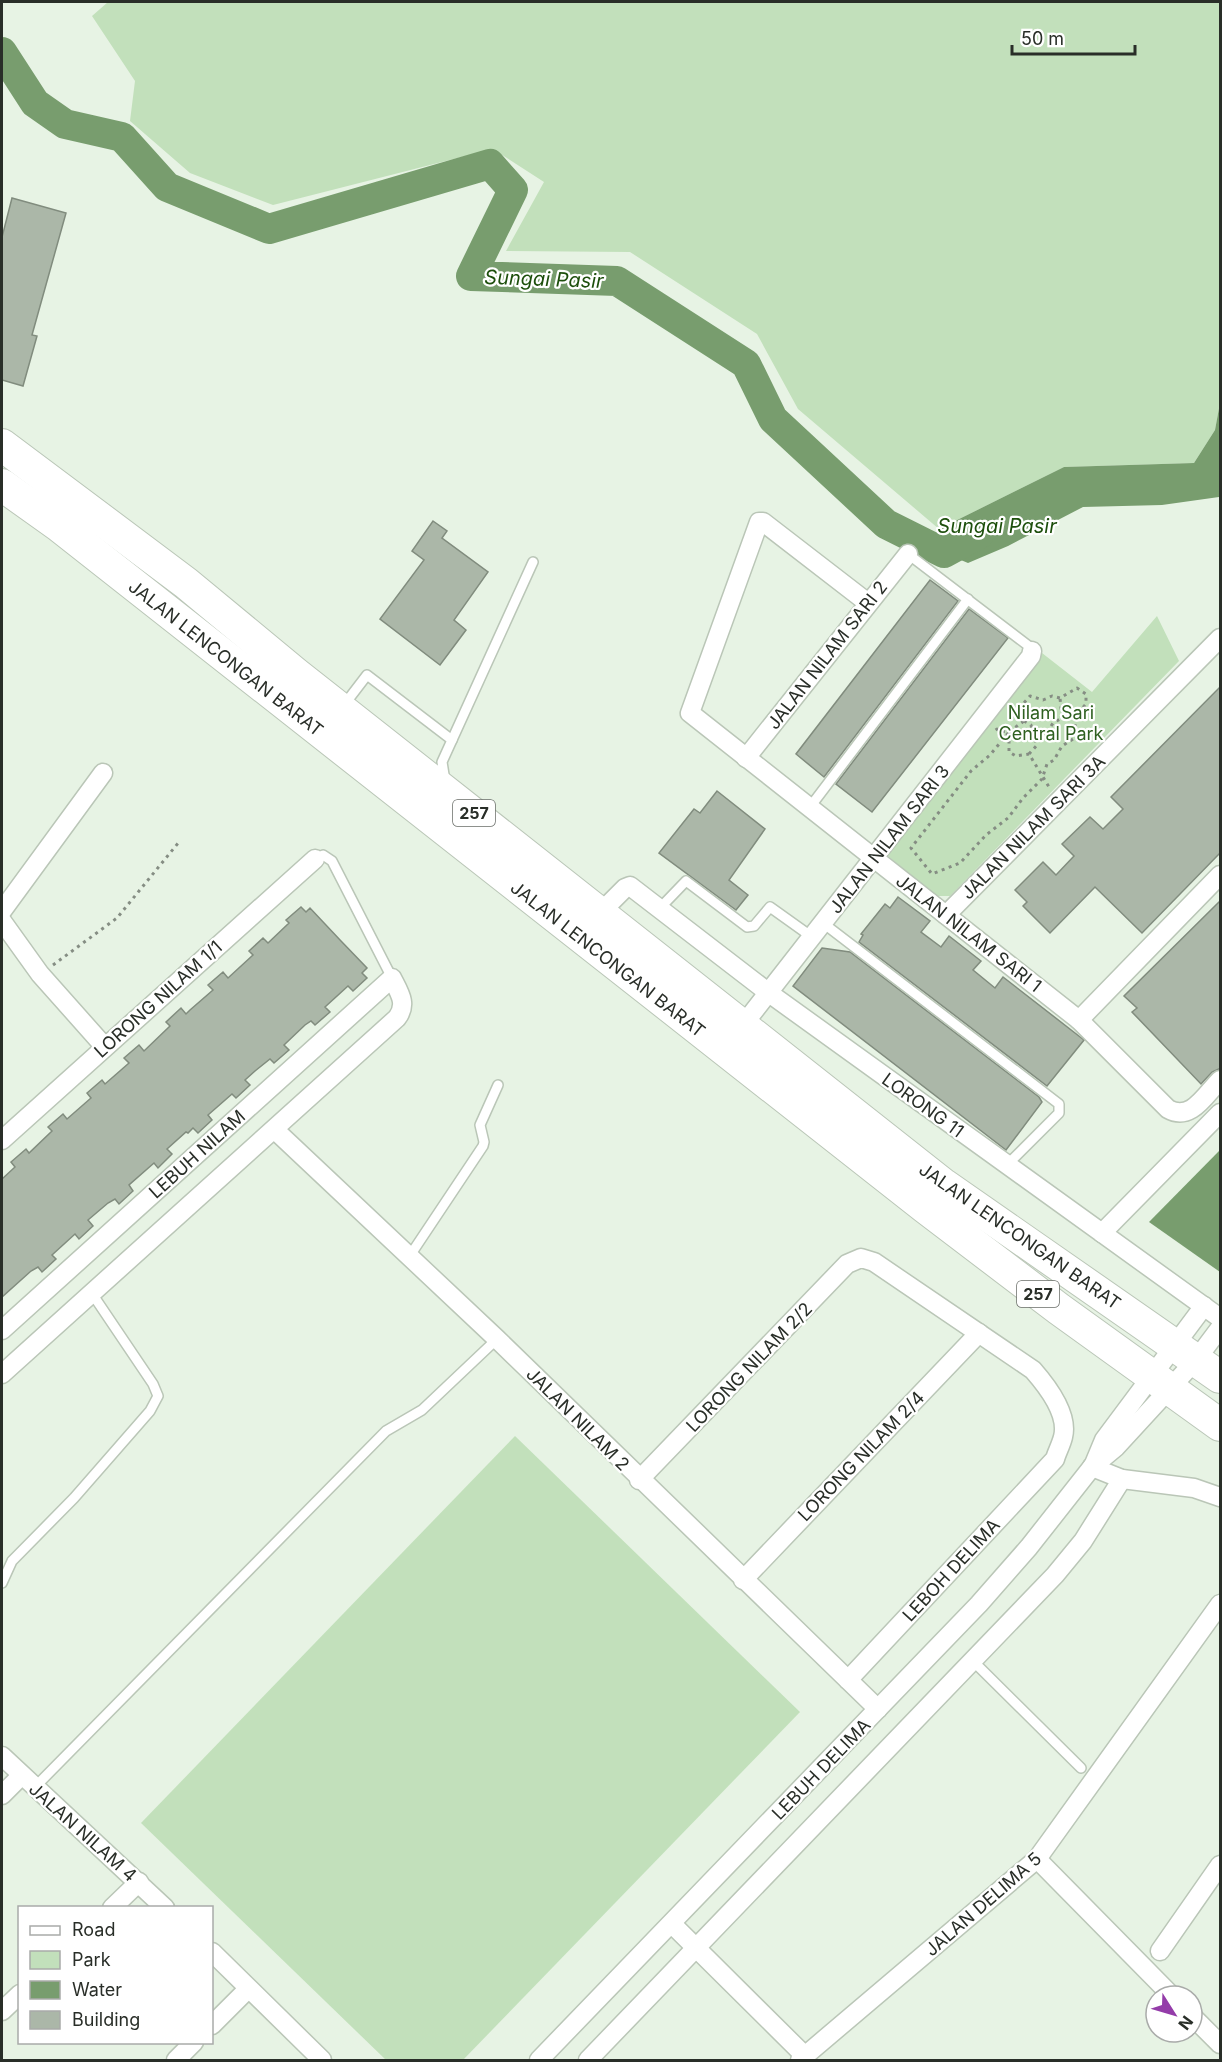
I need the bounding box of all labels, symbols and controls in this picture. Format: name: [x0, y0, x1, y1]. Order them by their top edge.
scale bar: [1012, 18, 1135, 56]
text: 50 m: [1021, 28, 1064, 49]
water label: Sungai Pasir: [484, 265, 605, 293]
water label: Sungai Pasir: [937, 514, 1057, 538]
street label: JALAN LENCONGAN BARAT: [125, 576, 327, 740]
street label: JALAN NILAM SARI 2: [763, 577, 891, 733]
park label: Nilam Sari Central Park: [998, 702, 1104, 744]
street label: JALAN NILAM SARI 3A: [957, 751, 1109, 903]
street label: JALAN NILAM SARI 3: [825, 761, 953, 917]
road number: 257: [453, 800, 495, 826]
street label: JALAN NILAM SARI 1: [892, 870, 1046, 996]
street label: JALAN LENCONGAN BARAT: [507, 877, 709, 1041]
street label: LORONG NILAM 1/1: [90, 936, 226, 1062]
street label: LORONG 11: [878, 1068, 968, 1142]
street label: LEBUH NILAM: [145, 1105, 249, 1203]
street label: JALAN LENCONGAN BARAT: [915, 1158, 1125, 1314]
road number: 257: [1017, 1281, 1059, 1307]
street label: LORONG NILAM 2/2: [682, 1298, 816, 1436]
street label: JALAN NILAM 2: [522, 1363, 634, 1475]
street label: LORONG NILAM 2/4: [794, 1387, 928, 1525]
street label: LEBOH DELIMA: [898, 1514, 1004, 1626]
street label: LEBUH DELIMA: [768, 1714, 874, 1824]
street label: JALAN NILAM 4: [25, 1778, 141, 1886]
street label: JALAN DELIMA 5: [921, 1848, 1045, 1960]
legend: [18, 1906, 213, 2044]
text: Road: [72, 1919, 115, 1940]
text: Park: [72, 1949, 111, 1970]
text: Water: [72, 1979, 122, 2000]
north arrow: [1144, 1984, 1204, 2044]
text: Building: [72, 2009, 140, 2030]
text: N: [1174, 2012, 1198, 2034]

